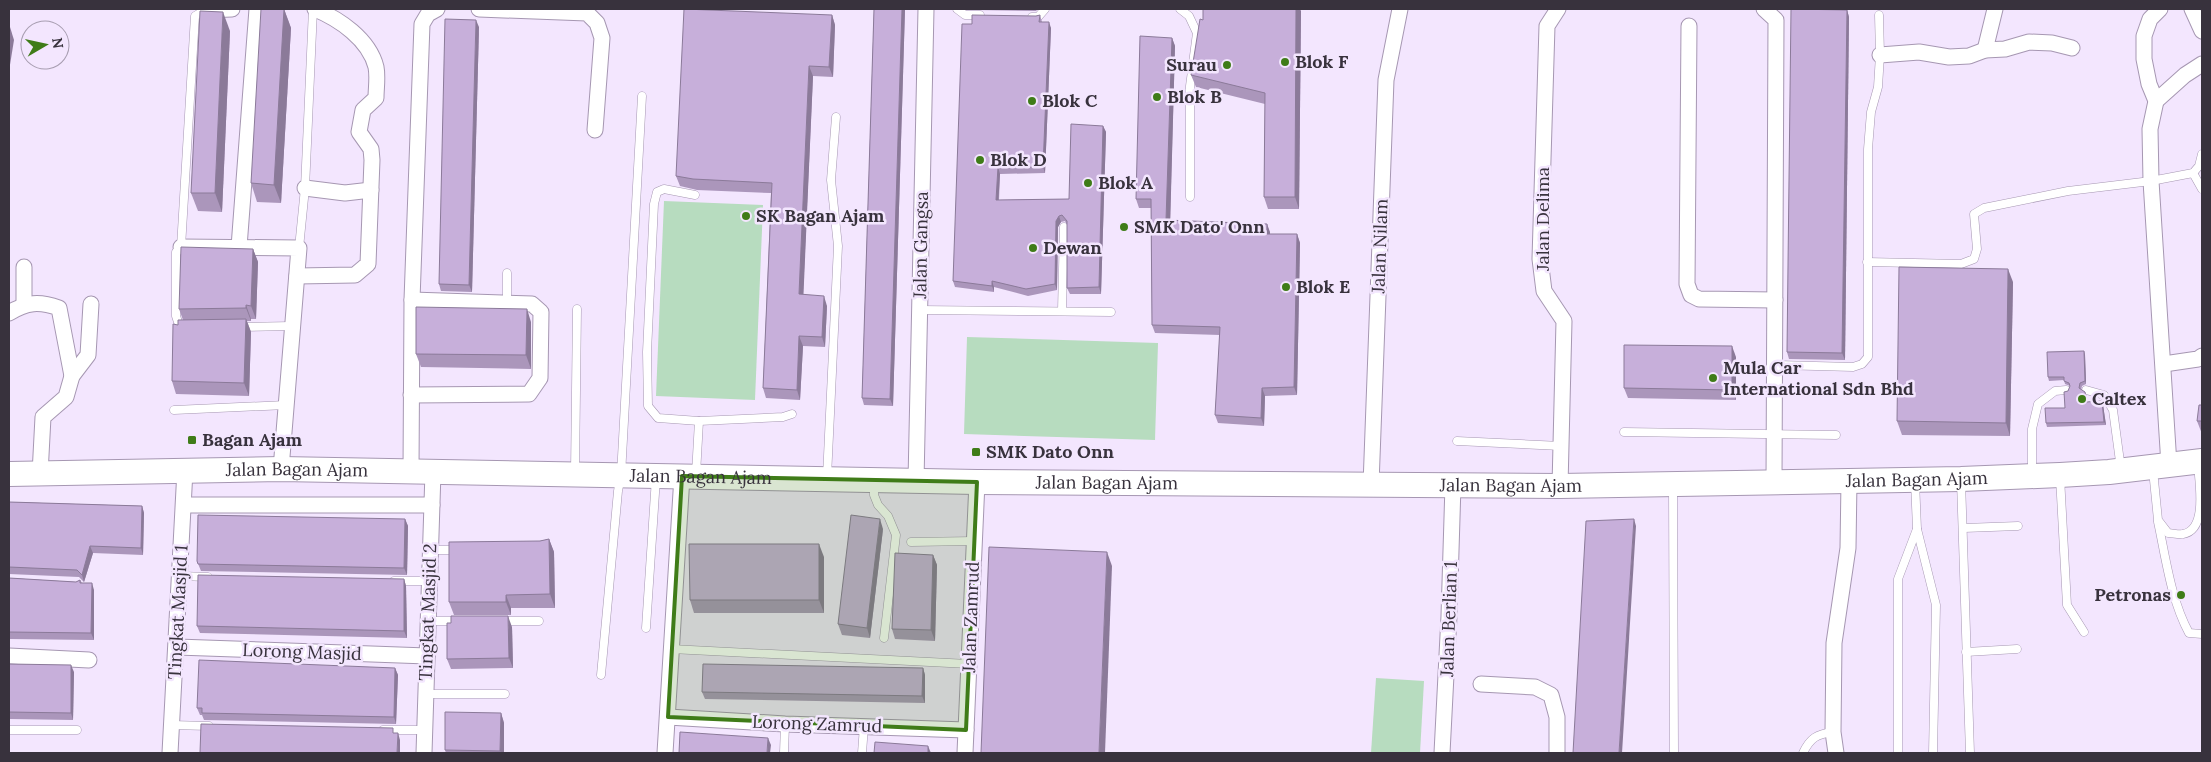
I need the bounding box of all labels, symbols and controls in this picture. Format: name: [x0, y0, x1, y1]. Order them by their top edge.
north arrow: [20, 20, 70, 70]
text: N: [48, 36, 68, 50]
place label: Blok F: [1295, 50, 1349, 73]
place label: Surau: [1166, 53, 1217, 76]
marker: Blok F: [1279, 56, 1291, 68]
marker: Surau: [1221, 59, 1233, 71]
place label: Blok B: [1167, 85, 1222, 108]
place label: Blok C: [1042, 89, 1098, 112]
marker: Blok B: [1151, 91, 1163, 103]
marker: Blok C: [1026, 95, 1038, 107]
place label: Blok D: [990, 148, 1047, 171]
marker: Blok D: [974, 154, 986, 166]
street label: Jalan Delima: [1531, 167, 1554, 272]
place label: Blok A: [1098, 171, 1153, 194]
marker: Blok A: [1082, 177, 1094, 189]
street label: Jalan Gangsa: [908, 191, 933, 300]
street label: Jalan Nilam: [1366, 198, 1393, 295]
place label: SK Bagan Ajam: [756, 204, 885, 227]
marker: SK Bagan Ajam: [740, 210, 752, 222]
place label: SMK Dato' Onn: [1134, 215, 1265, 238]
marker: SMK Dato' Onn: [1118, 221, 1130, 233]
place label: Dewan: [1043, 236, 1102, 259]
marker: Dewan: [1027, 242, 1039, 254]
place label: Blok E: [1296, 275, 1350, 298]
marker: Blok E: [1280, 281, 1292, 293]
place label: Mula Car International Sdn Bhd: [1723, 356, 1914, 400]
marker: Mula Car International Sdn Bhd: [1707, 372, 1719, 384]
place label: Caltex: [2092, 387, 2146, 410]
marker: Caltex: [2076, 393, 2088, 405]
place label: Bagan Ajam: [202, 428, 303, 451]
marker: Bagan Ajam: [186, 434, 198, 446]
place label: SMK Dato Onn: [986, 440, 1114, 463]
marker: SMK Dato Onn: [970, 446, 982, 458]
street label: Jalan Bagan Ajam: [225, 457, 368, 482]
street label: Jalan Bagan Ajam: [628, 463, 772, 489]
street label: Jalan Bagan Ajam: [1844, 466, 1988, 492]
street label: Jalan Bagan Ajam: [1035, 470, 1178, 494]
street label: Jalan Bagan Ajam: [1439, 473, 1582, 497]
street label: Tingkat Masjid 2: [414, 543, 441, 681]
street label: Tingkat Masjid 1: [163, 544, 193, 680]
street label: Jalan Zamrud: [957, 561, 984, 674]
street label: Jalan Berlian 1: [1435, 561, 1462, 678]
place label: Petronas: [2094, 583, 2171, 606]
marker: Petronas: [2175, 589, 2187, 601]
street label: Lorong Masjid: [242, 638, 362, 665]
street label: Lorong Zamrud: [751, 710, 883, 737]

